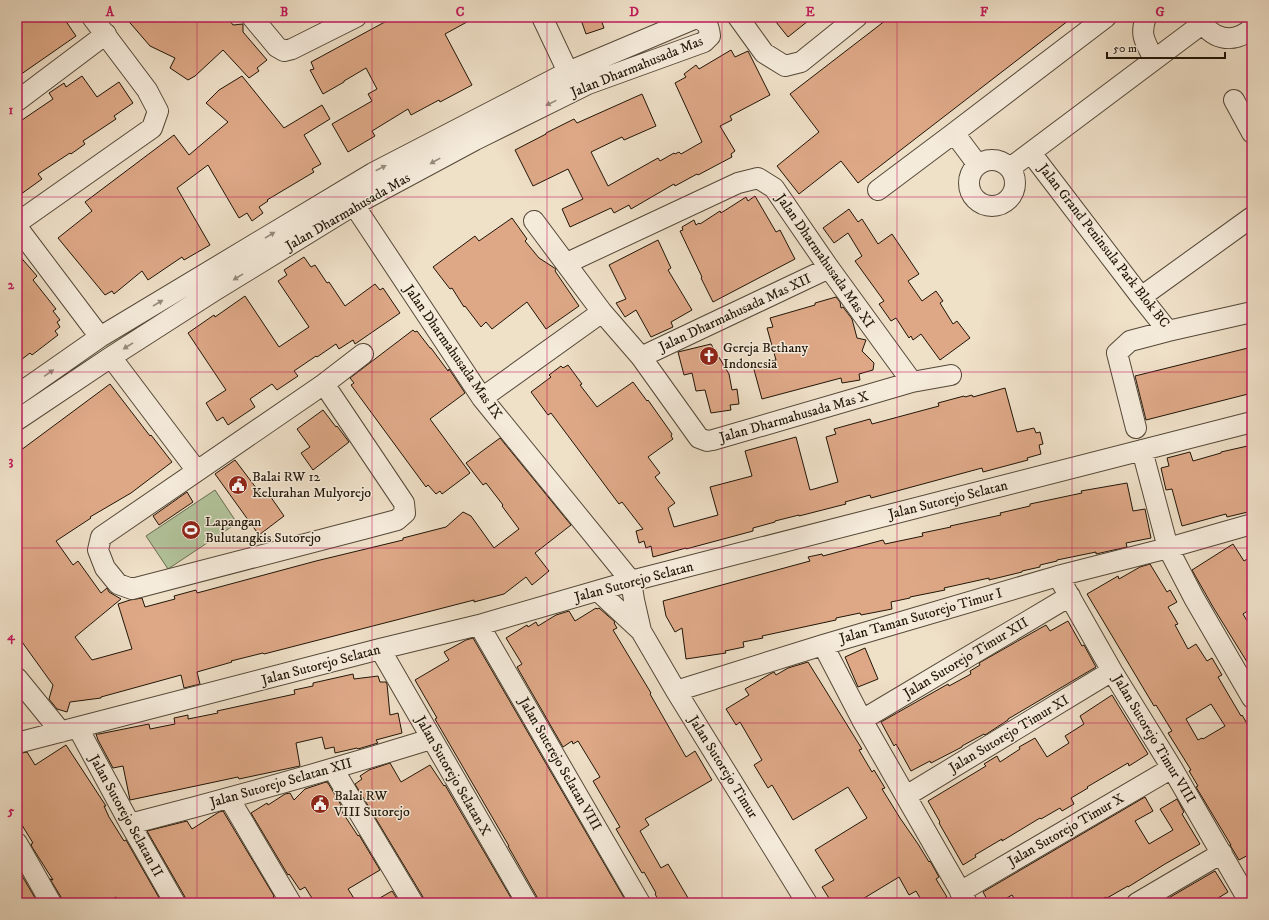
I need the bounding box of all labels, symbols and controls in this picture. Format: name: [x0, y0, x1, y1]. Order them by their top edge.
text: A: [105, 4, 115, 20]
text: B: [280, 4, 288, 20]
text: C: [456, 4, 465, 20]
text: D: [629, 4, 639, 20]
text: E: [805, 4, 815, 20]
text: F: [980, 4, 989, 20]
text: G: [1155, 4, 1165, 20]
street label: Jalan Dharmahusada Mas: [566, 32, 706, 103]
scale bar: [1107, 34, 1225, 60]
text: 50 m: [1113, 41, 1137, 56]
one-way arrow: [545, 99, 557, 106]
text: 1: [9, 102, 14, 118]
one-way arrow: [429, 158, 441, 165]
street label: Jalan Grand Peninsula Park Blok BC: [1033, 159, 1174, 332]
one-way arrow: [375, 165, 387, 172]
street label: Jalan Dharmahusada Mas: [281, 169, 414, 256]
street label: Jalan Dharmahusada Mas XI: [771, 189, 878, 332]
one-way arrow: [264, 232, 276, 239]
street label: Jalan Dharmahusada Mas XII: [654, 270, 814, 357]
one-way arrow: [232, 273, 244, 280]
text: 2: [8, 277, 15, 293]
street label: Jalan Dharmahusada Mas IX: [399, 280, 506, 423]
one-way arrow: [153, 299, 164, 306]
place label: Gereja Bethany Indonesia: [723, 339, 809, 373]
one-way arrow: [123, 342, 133, 350]
church icon: Gereja Bethany Indonesia: [698, 345, 720, 367]
one-way arrow: [44, 369, 54, 377]
street label: Jalan Dharmahusada Mas X: [715, 387, 871, 447]
text: 3: [9, 453, 14, 469]
place label: Balai RW 12 Kelurahan Mulyorejo: [252, 468, 371, 502]
public building icon: Balai RW 12 Kelurahan Mulyorejo: [227, 474, 249, 496]
street label: Jalan Sutorejo Selatan: [885, 476, 1010, 524]
place label: Lapangan Bulutangkis Sutorejo: [205, 513, 321, 547]
sports icon: Lapangan Bulutangkis Sutorejo: [180, 519, 202, 541]
street label: Jalan Sutorejo Selatan: [571, 557, 696, 607]
street label: Jalan Taman Sutorejo Timur I: [836, 584, 1005, 648]
street label: Jalan Sutorejo Timur XII: [899, 613, 1032, 703]
text: 4: [6, 628, 15, 645]
street label: Jalan Sutorejo Selatan: [258, 640, 383, 690]
street label: Jalan Sutorejo Timur VIII: [1107, 670, 1200, 807]
street label: Jalan Sutorejo Timur XI: [944, 691, 1072, 778]
street label: Jalan Suterejo Selatan VIII: [514, 693, 606, 834]
street label: Jalan Sutorejo Selatan X: [410, 711, 495, 839]
street label: Jalan Sutorejo Timur: [683, 711, 762, 822]
street label: Jalan Sutorejo Selatan II: [84, 750, 167, 880]
street label: Jalan Sutorejo Selatan XII: [206, 754, 354, 812]
place label: Balai RW VIII Sutorejo: [333, 787, 410, 821]
street label: Jalan Sutorejo Timur X: [1003, 789, 1127, 872]
public building icon: Balai RW VIII Sutorejo: [309, 793, 331, 815]
text: 5: [7, 803, 15, 819]

